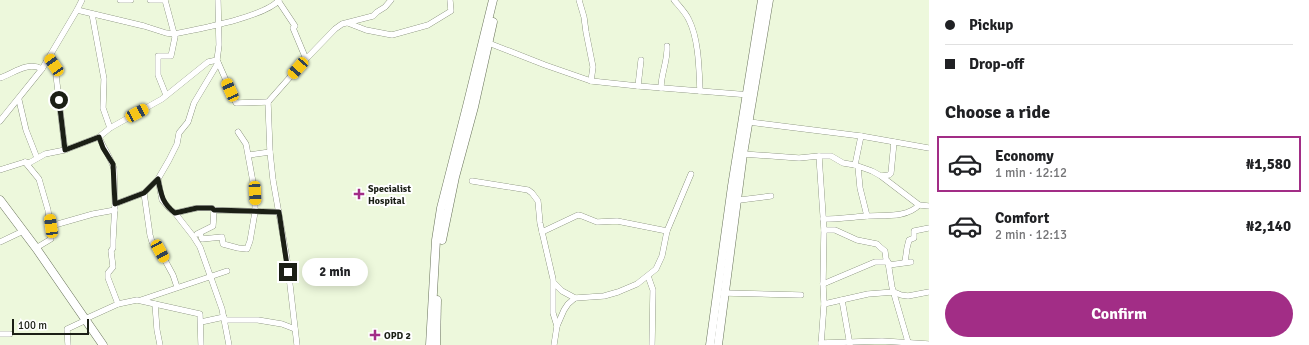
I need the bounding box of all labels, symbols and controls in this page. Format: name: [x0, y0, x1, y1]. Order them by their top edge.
text: Pickup: [969, 16, 1013, 34]
car: [42, 52, 66, 78]
car: [286, 55, 310, 81]
text: Drop-off: [969, 55, 1024, 73]
car: [220, 77, 240, 103]
route start: [50, 91, 68, 109]
text: Choose a ride: [945, 101, 1050, 123]
car: [124, 102, 150, 124]
icon: car: [947, 146, 983, 182]
text: Economy: [995, 147, 1054, 165]
text: ₦1,580: [1246, 155, 1291, 173]
text: 1 min · 12:12: [995, 165, 1067, 181]
car: [248, 181, 262, 205]
place label: Specialist Hospital: [368, 183, 411, 207]
marker: Specialist Hospital: [353, 188, 365, 200]
icon: car: [947, 208, 983, 244]
text: Comfort: [995, 209, 1049, 227]
car: [43, 213, 59, 239]
text: ₦2,140: [1246, 217, 1291, 235]
text: 2 min · 12:13: [995, 227, 1067, 243]
car: [149, 238, 171, 264]
callout: 2 min: [302, 258, 368, 286]
route end: [279, 263, 297, 281]
text: 2 min: [319, 264, 351, 280]
button: Confirm: [945, 291, 1293, 337]
scale bar: [12, 317, 89, 336]
text: 100 m: [18, 319, 47, 332]
marker: OPD 2: [369, 329, 381, 341]
place label: OPD 2: [384, 330, 411, 342]

